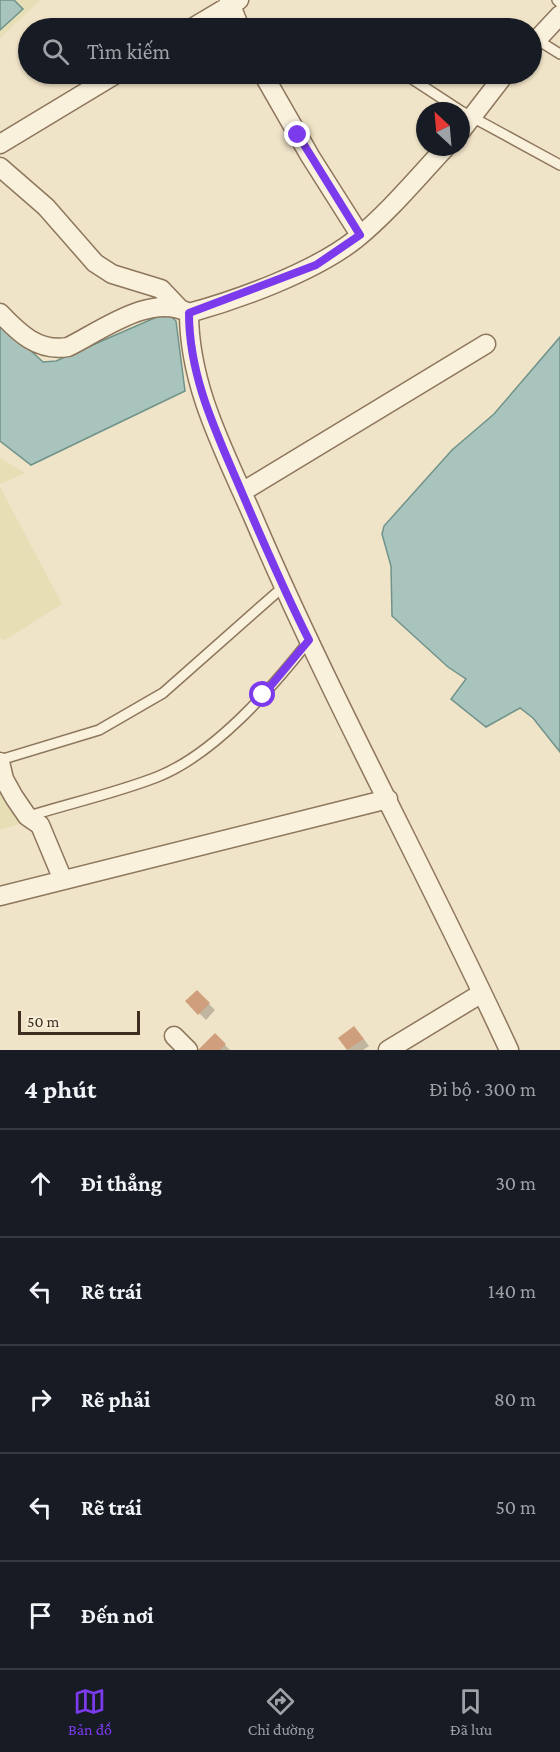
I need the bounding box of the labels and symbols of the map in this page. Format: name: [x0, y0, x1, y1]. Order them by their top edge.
north arrow: [416, 102, 470, 156]
route end: [284, 121, 310, 147]
route start: [249, 681, 275, 707]
scale bar: [18, 1008, 140, 1036]

